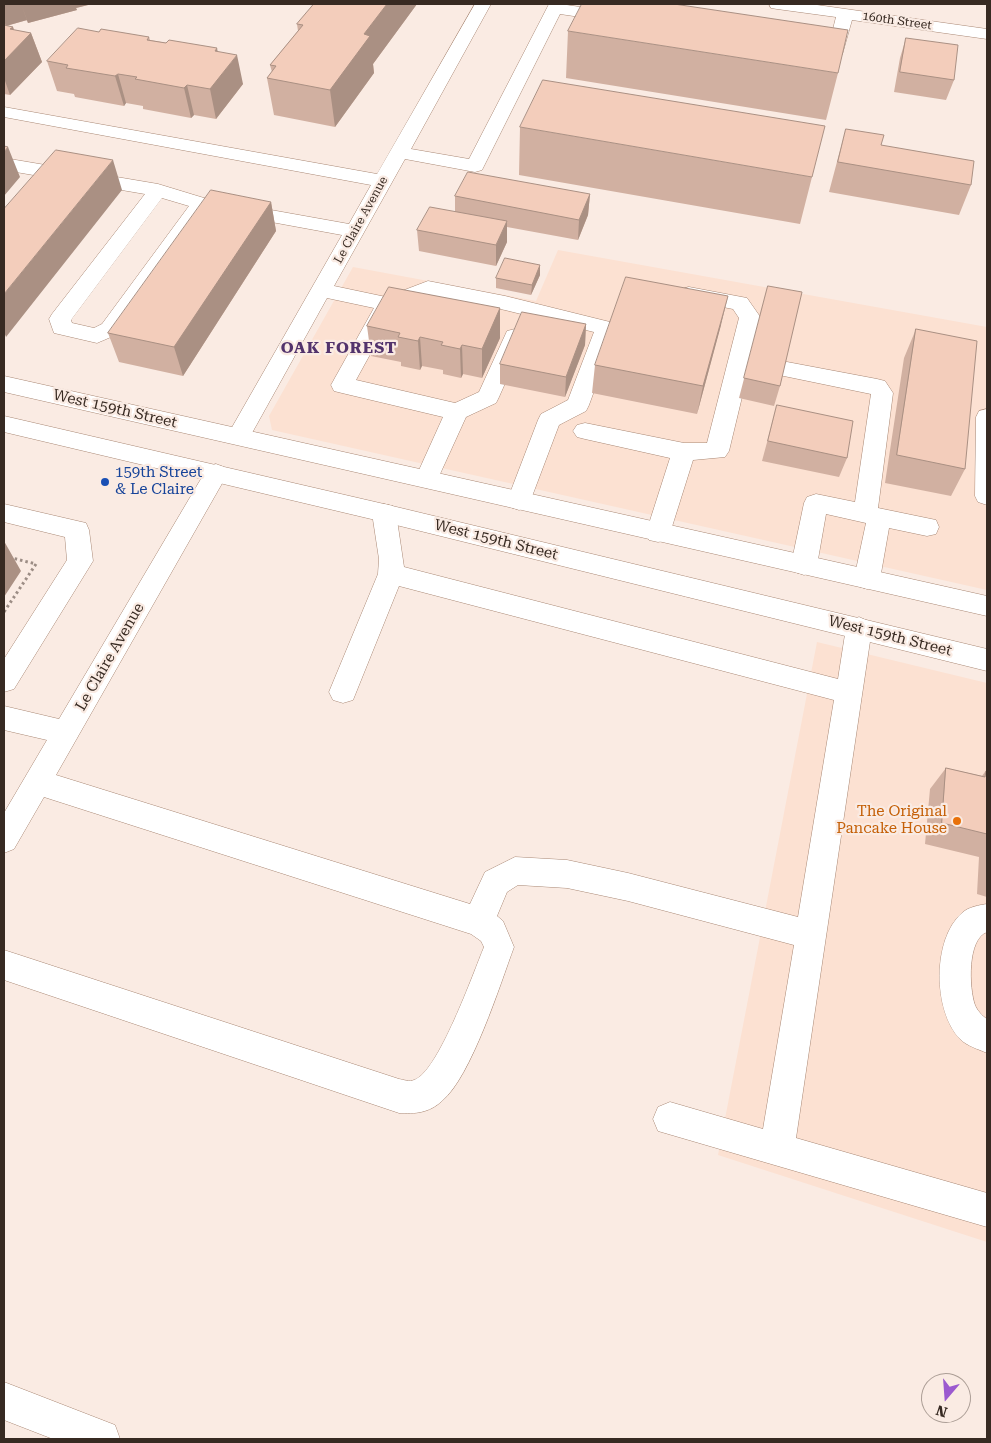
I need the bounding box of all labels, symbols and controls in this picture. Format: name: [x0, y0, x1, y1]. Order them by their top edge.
street label: 160th Street: [861, 9, 933, 33]
street label: Le Claire Avenue: [331, 174, 391, 266]
district label: OAK FOREST: [279, 338, 399, 358]
street label: West 159th Street: [51, 386, 179, 432]
place label: 159th Street & Le Claire: [115, 464, 202, 499]
marker: 159th Street & Le Claire: [99, 476, 111, 488]
street label: West 159th Street: [432, 516, 560, 564]
street label: Le Claire Avenue: [72, 600, 148, 714]
street label: West 159th Street: [826, 612, 954, 660]
place label: The Original Pancake House: [836, 803, 947, 838]
marker: The Original Pancake House: [951, 815, 963, 827]
north arrow: [921, 1373, 971, 1423]
text: N: [934, 1402, 949, 1421]

